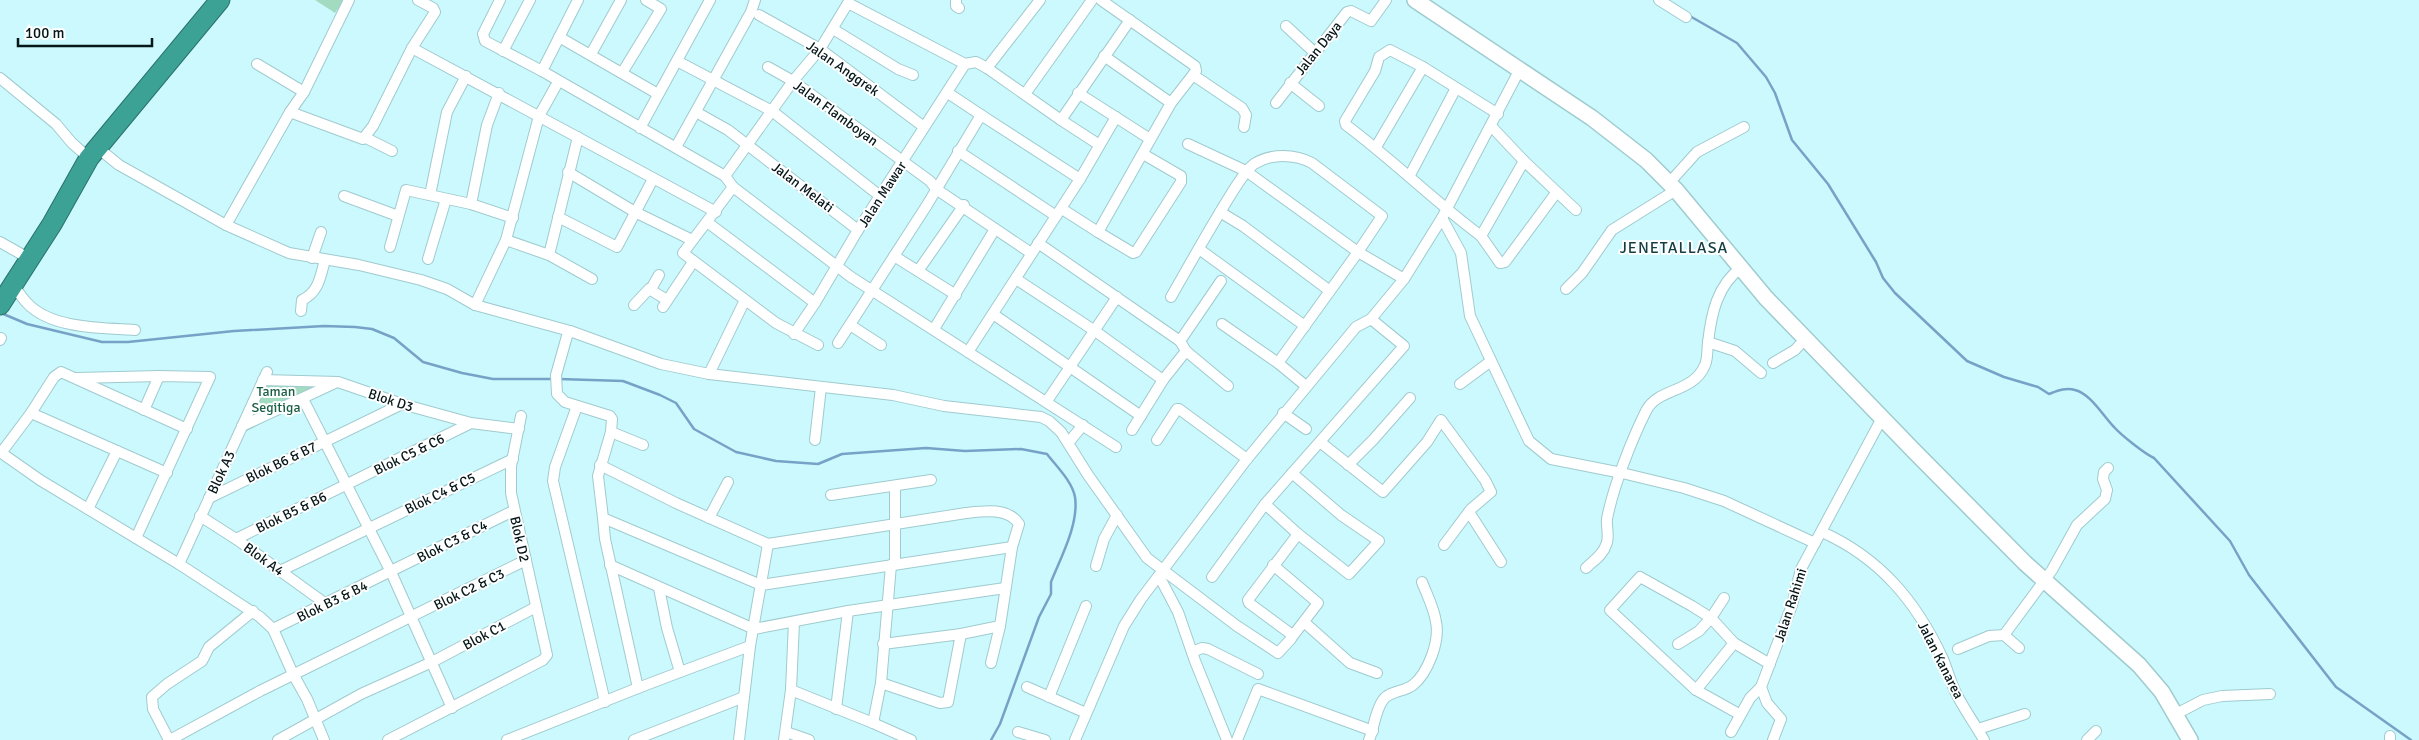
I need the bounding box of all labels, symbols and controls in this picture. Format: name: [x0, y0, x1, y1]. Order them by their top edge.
scale bar: [18, 15, 151, 47]
street label: Jalan Daya: [1292, 18, 1345, 79]
text: 100 m: [25, 24, 65, 42]
street label: Jalan Anggrek: [803, 37, 882, 100]
street label: Jalan Flamboyan: [790, 77, 881, 150]
street label: Jalan Mawar: [855, 157, 911, 231]
street label: Jalan Melati: [768, 159, 837, 216]
district label: JENETALLASA: [1620, 238, 1728, 258]
park label: Taman Segitiga: [251, 383, 301, 416]
street label: Blok D3: [366, 385, 416, 416]
street label: Blok C5 & C6: [371, 430, 447, 479]
street label: Blok B6 & B7: [243, 438, 319, 487]
street label: Blok A3: [204, 448, 239, 497]
street label: Blok C4 & C5: [402, 469, 478, 518]
street label: Blok B5 & B6: [253, 488, 329, 537]
street label: Blok D2: [506, 515, 533, 564]
street label: Blok C3 & C4: [414, 516, 491, 566]
street label: Blok A4: [240, 539, 288, 580]
street label: Blok C2 & C3: [431, 565, 507, 614]
street label: Jalan Rahimi: [1771, 566, 1810, 644]
street label: Blok B3 & B4: [294, 577, 371, 626]
street label: Blok C1: [460, 617, 508, 654]
street label: Jalan Kanarea: [1914, 619, 1967, 702]

